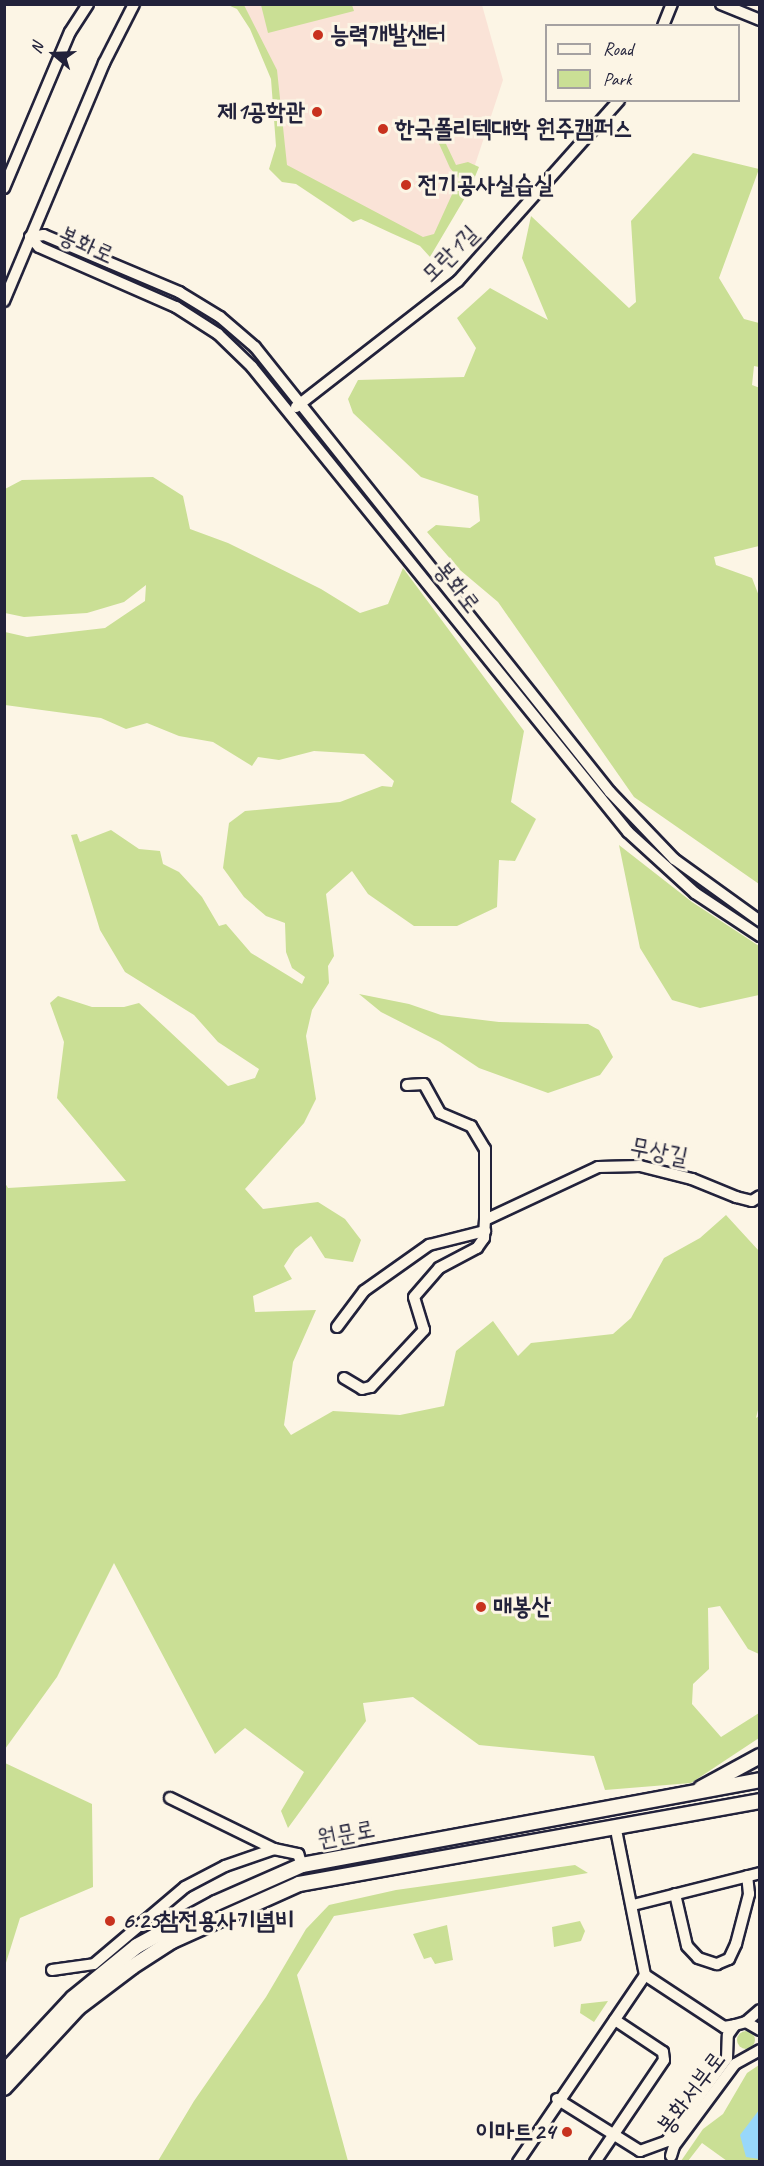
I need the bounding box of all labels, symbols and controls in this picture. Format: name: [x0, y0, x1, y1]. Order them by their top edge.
place label: 능력개발샌터: [330, 21, 446, 49]
north arrow: [24, 24, 84, 84]
legend: [545, 24, 740, 102]
marker: 능력개발샌터: [311, 28, 325, 42]
text: Road: [603, 38, 633, 60]
text: N: [26, 40, 48, 56]
text: Park: [603, 68, 632, 90]
place label: 제1공학관: [217, 98, 305, 126]
marker: 제1공학관: [310, 105, 324, 119]
place label: 한국폴리텍대학 원주캠퍼스: [395, 115, 633, 143]
marker: 한국폴리텍대학 원주캠퍼스: [376, 122, 390, 136]
place label: 전기공사실습실: [418, 171, 553, 199]
marker: 전기공사실습실: [399, 178, 413, 192]
street label: 봉화로: [54, 220, 118, 270]
street label: 모란1길: [416, 220, 484, 288]
street label: 봉화로: [428, 555, 486, 619]
street label: 무상길: [628, 1132, 690, 1172]
place label: 매봉산: [493, 1593, 551, 1621]
marker: 매봉산: [474, 1600, 488, 1614]
street label: 원문로: [315, 1814, 377, 1854]
place label: 6.25참전용사기념비: [122, 1907, 294, 1935]
marker: 6.25참전용사기념비: [103, 1914, 117, 1928]
street label: 봉화서부로: [650, 2046, 732, 2140]
place label: 이마트24: [475, 2118, 555, 2146]
marker: 이마트24: [560, 2125, 574, 2139]

